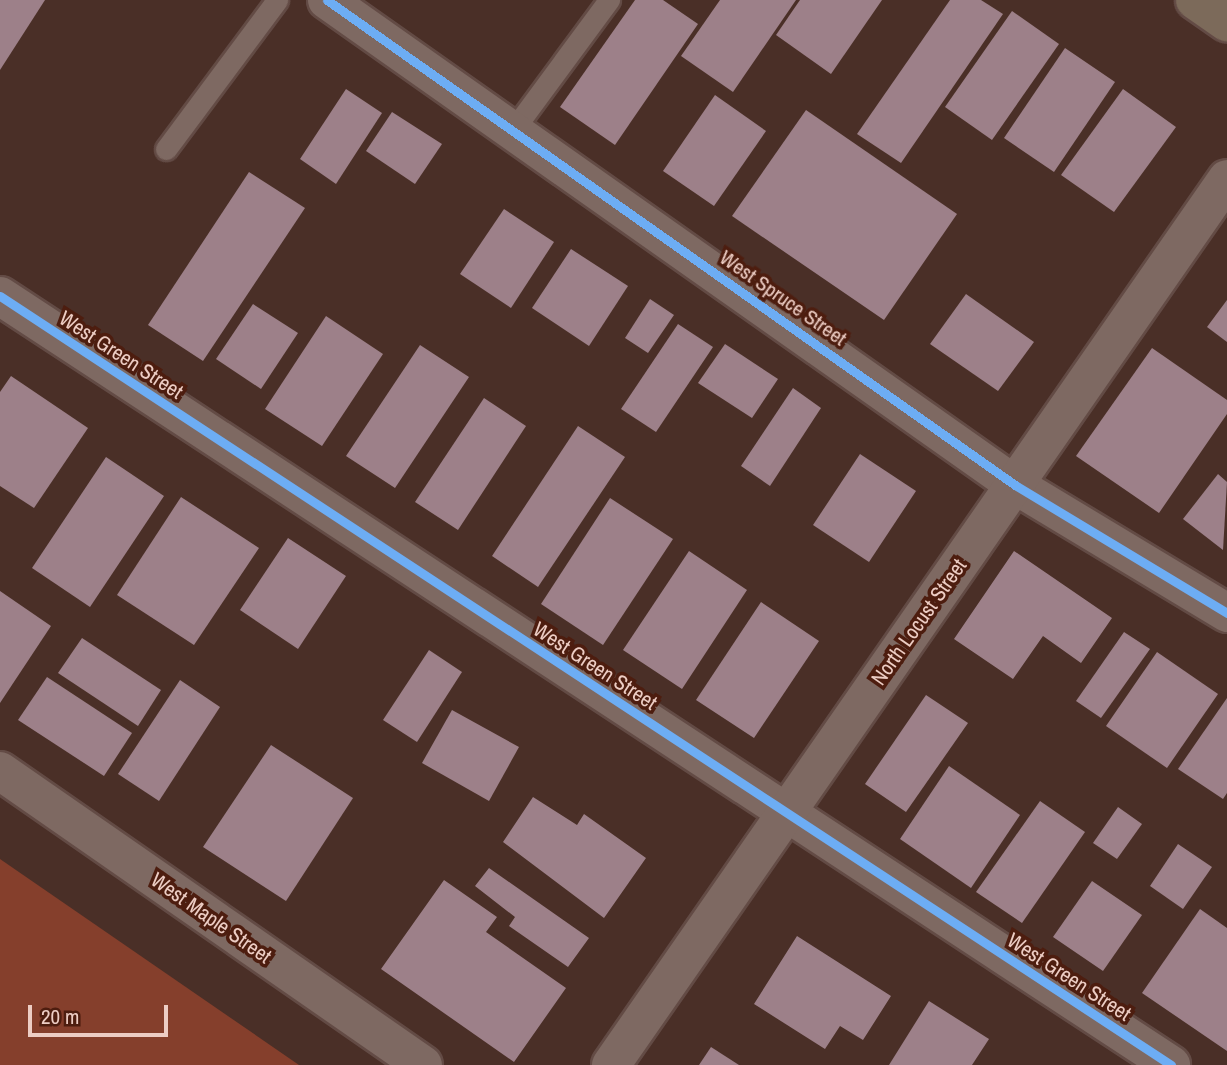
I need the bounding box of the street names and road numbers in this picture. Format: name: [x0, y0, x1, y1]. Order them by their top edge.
street label: West Spruce Street: [715, 245, 851, 351]
street label: West Green Street: [54, 306, 188, 404]
street label: North Locust Street: [866, 554, 972, 690]
street label: West Green Street: [528, 617, 662, 715]
street label: West Maple Street: [146, 867, 276, 969]
street label: West Green Street: [1002, 928, 1136, 1026]

